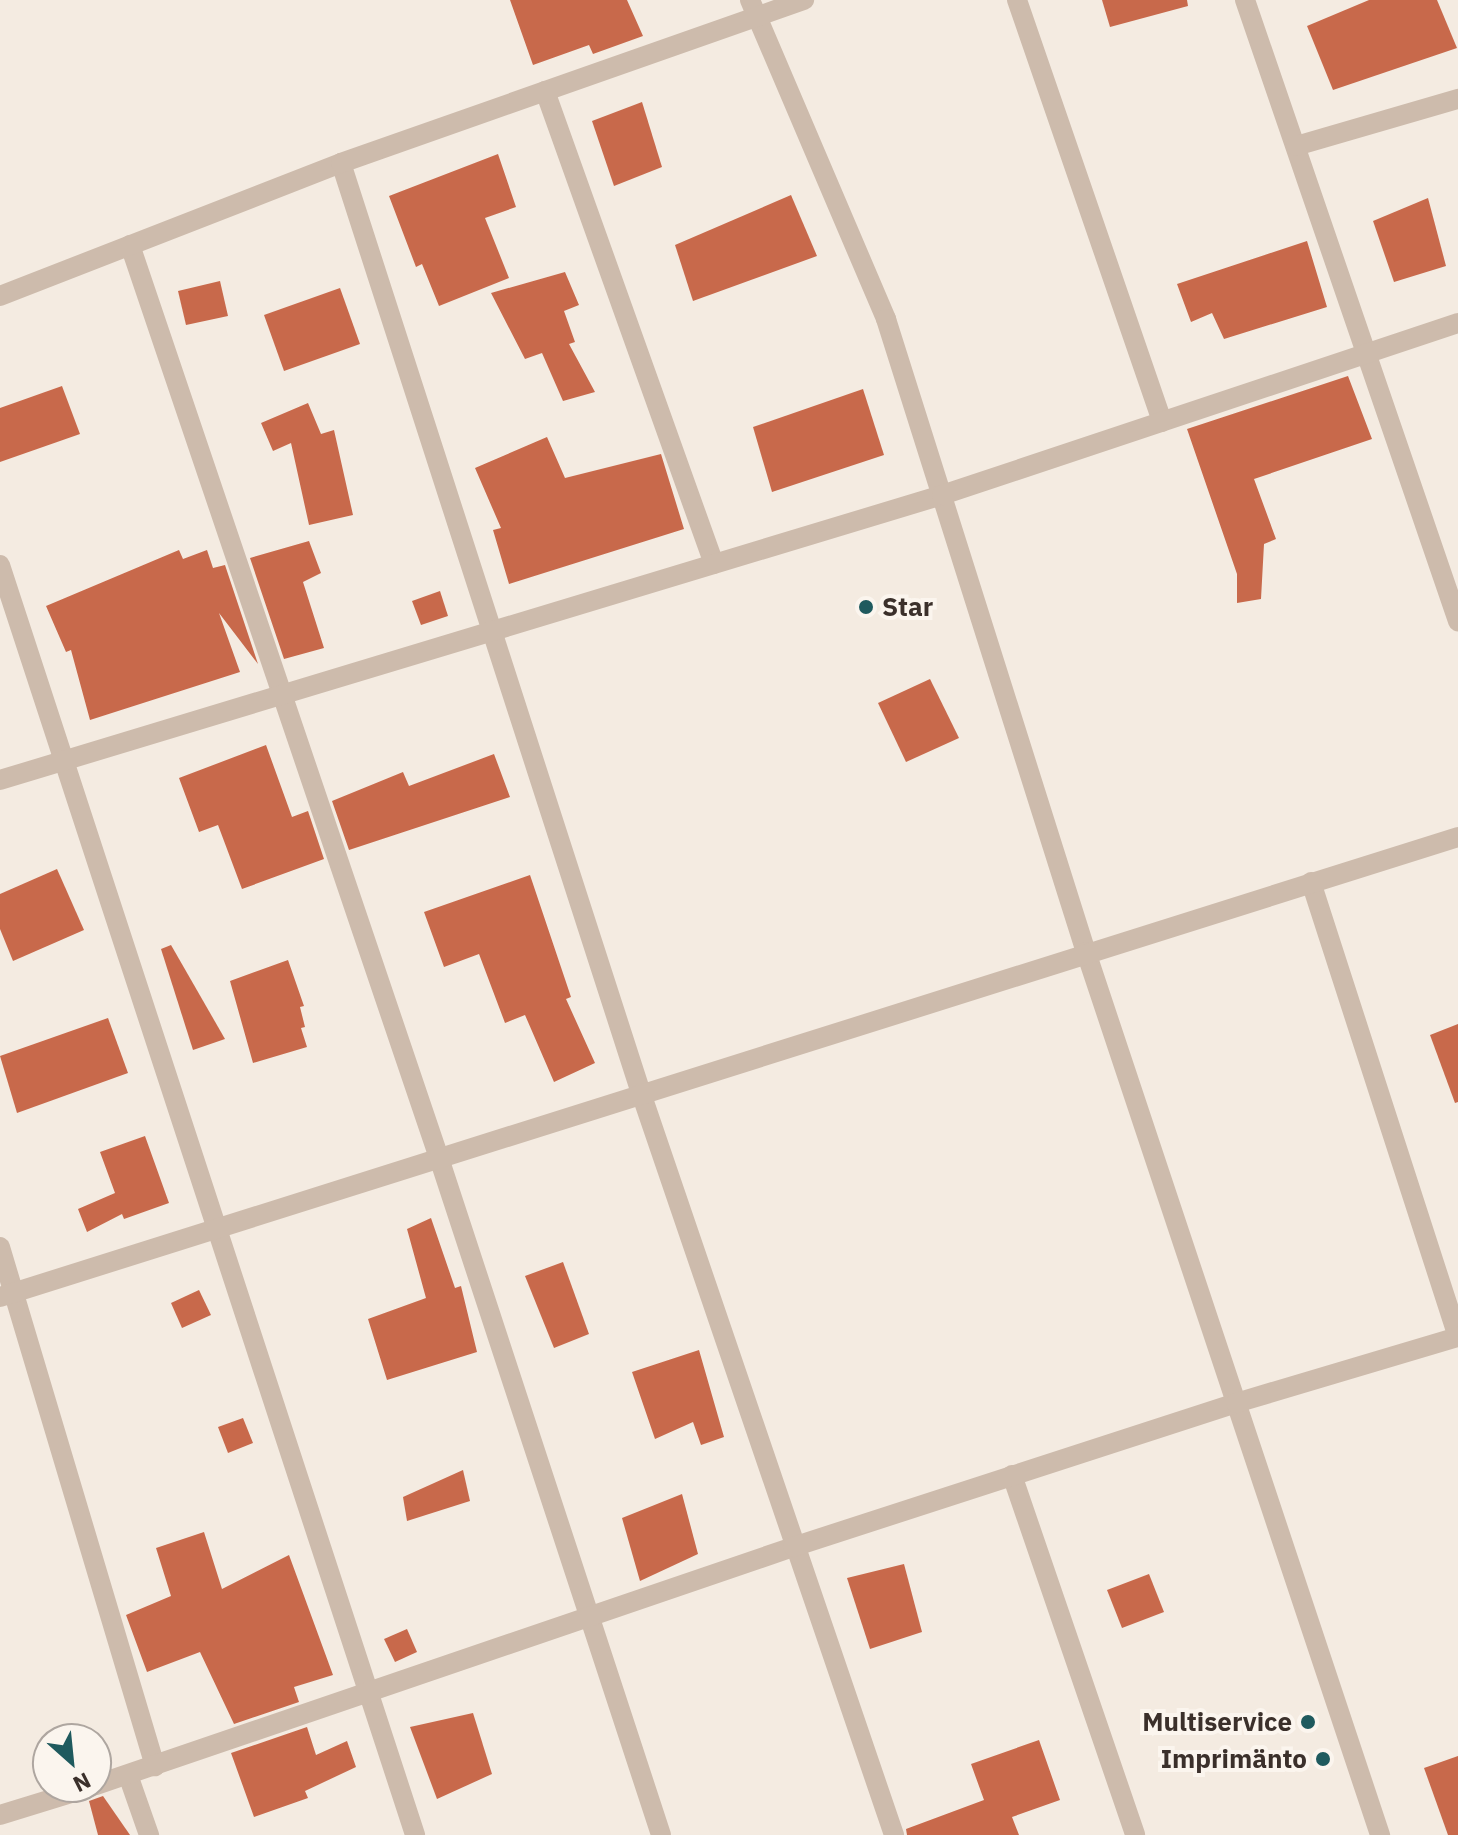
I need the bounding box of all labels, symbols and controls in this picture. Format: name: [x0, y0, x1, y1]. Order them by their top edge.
place label: Star: [882, 591, 933, 623]
marker: Star: [857, 598, 875, 616]
place label: Multiservice: [1142, 1706, 1292, 1738]
marker: Multiservice: [1299, 1713, 1317, 1731]
north arrow: [32, 1723, 112, 1803]
place label: Imprimänto: [1161, 1743, 1307, 1775]
marker: Imprimänto: [1314, 1750, 1332, 1768]
text: N: [69, 1767, 96, 1800]

